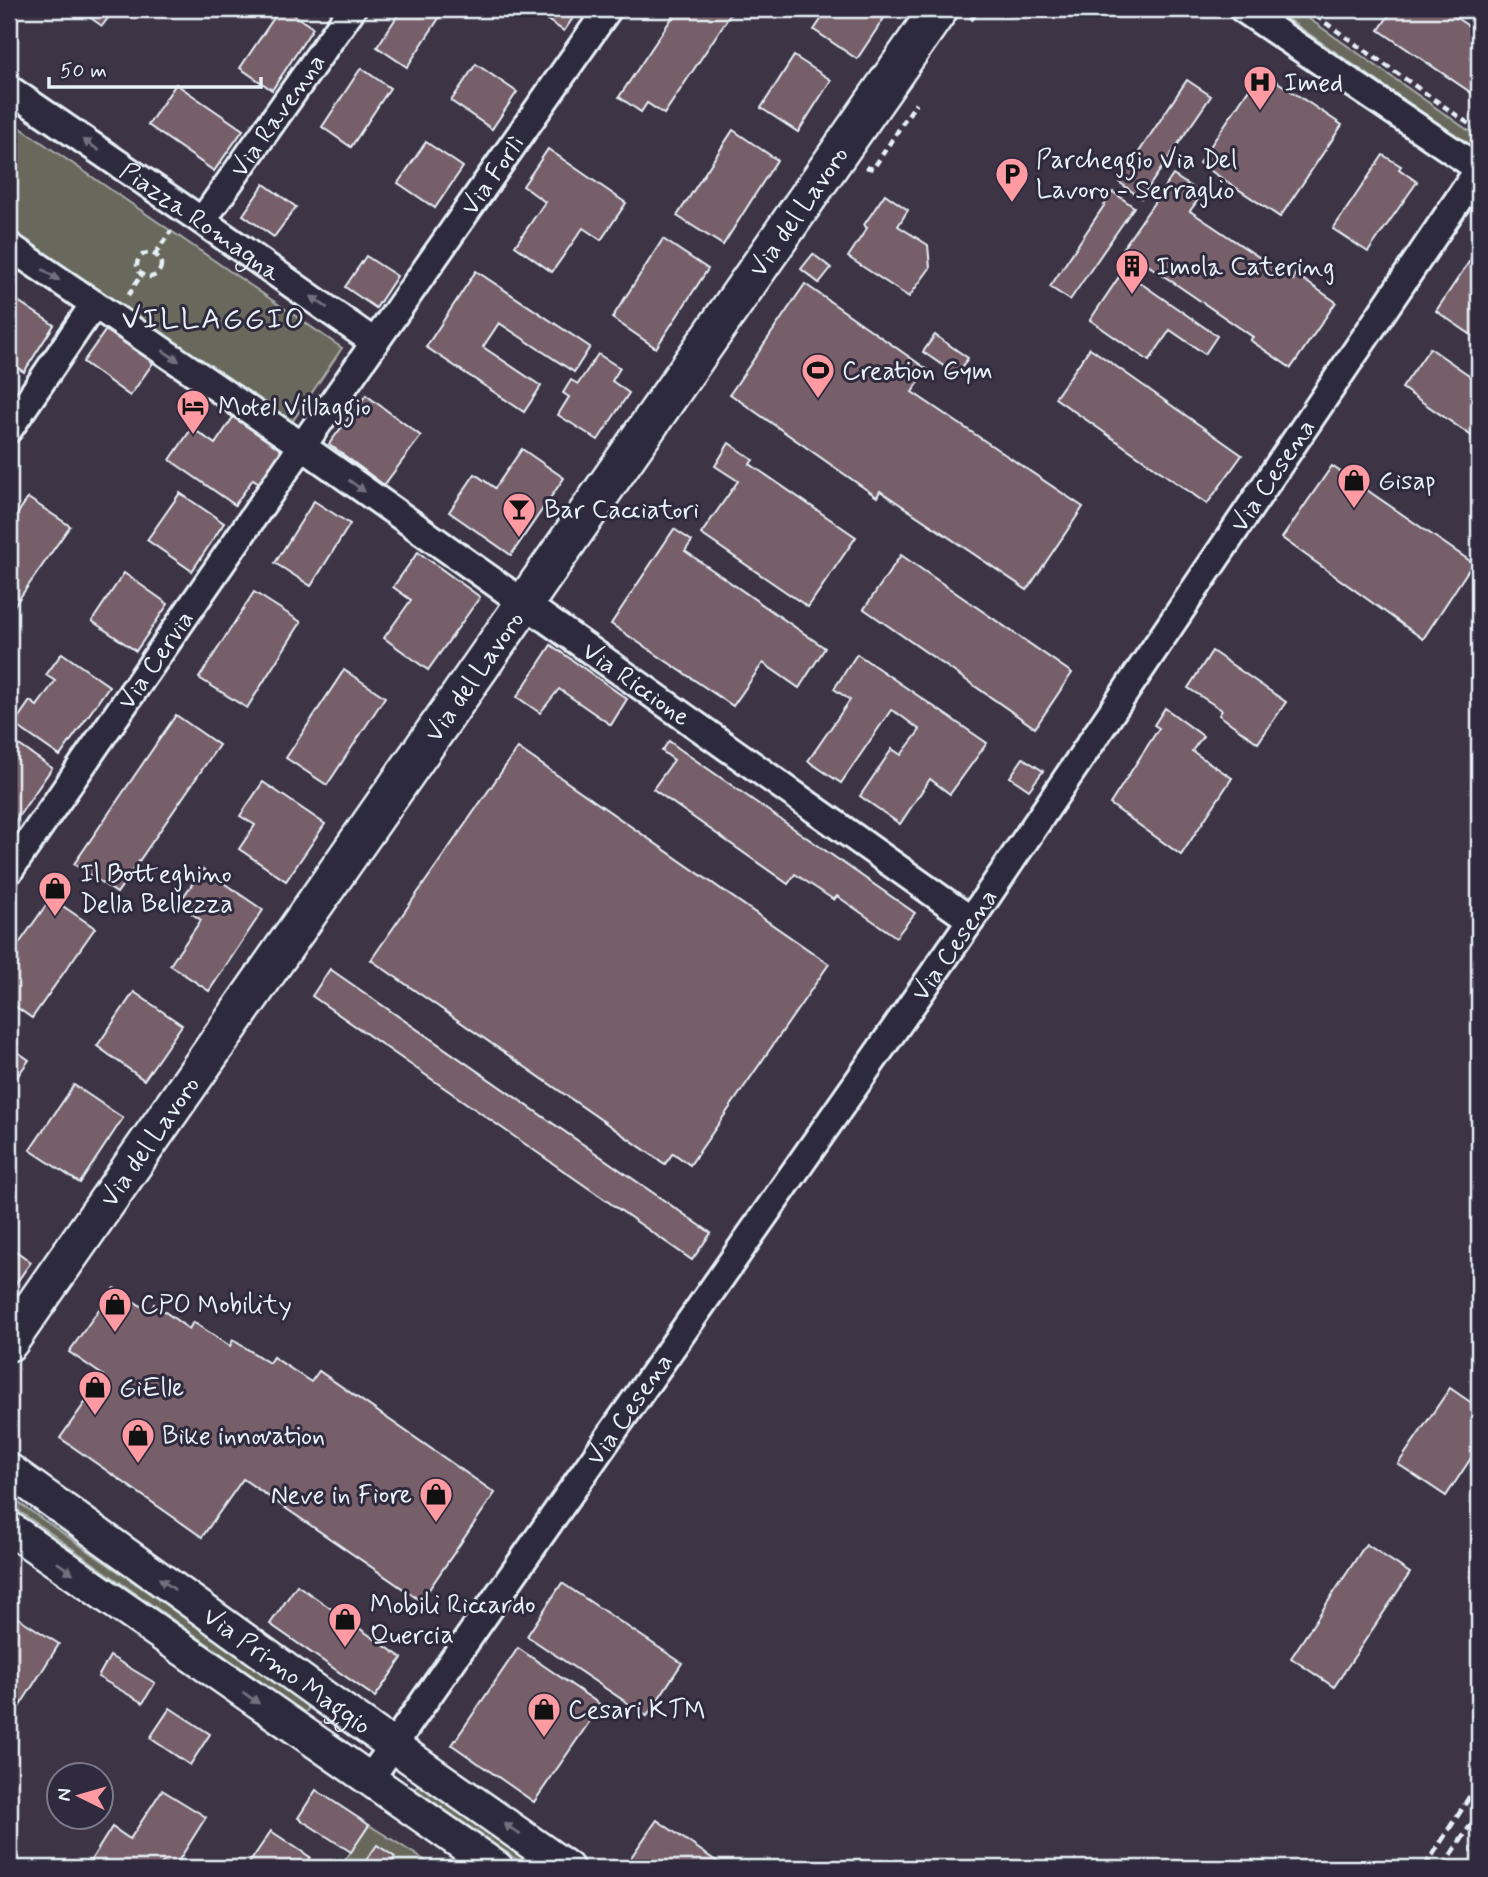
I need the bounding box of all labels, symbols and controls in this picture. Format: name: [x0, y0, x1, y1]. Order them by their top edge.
scale bar: [49, 46, 261, 90]
street label: Via Ravenna: [223, 47, 334, 185]
text: 50 m: [60, 57, 107, 85]
hospital icon: Imed: [1241, 63, 1279, 112]
place label: Imed: [1284, 67, 1343, 101]
street label: Via Forlì: [454, 130, 533, 223]
one-way arrow: [82, 138, 100, 152]
street label: Via del Lavoro: [742, 140, 857, 284]
place label: Parcheggio Via Del Lavoro - Serraglio: [1036, 144, 1237, 208]
street label: Piazza Romagna: [113, 155, 287, 291]
parking icon: Parcheggio Via Del Lavoro - Serraglio: [993, 155, 1031, 204]
building icon: Imola Catering: [1113, 247, 1151, 296]
place label: Imola Catering: [1156, 251, 1334, 285]
one-way arrow: [42, 268, 61, 281]
one-way arrow: [310, 295, 328, 309]
district label: VILLAGGIO: [122, 300, 306, 339]
one-way arrow: [162, 349, 180, 363]
sports icon: Creation Gym: [799, 351, 837, 400]
place label: Creation Gym: [842, 355, 993, 389]
hotel icon: Motel Villaggio: [174, 387, 212, 436]
place label: Motel Villaggio: [218, 391, 371, 428]
street label: Via Cesena: [1223, 413, 1324, 540]
shop icon: Gisap: [1335, 461, 1373, 510]
place label: Gisap: [1378, 465, 1436, 499]
one-way arrow: [348, 479, 366, 493]
bar icon: Bar Cacciatori: [500, 490, 538, 539]
place label: Bar Cacciatori: [544, 494, 699, 528]
street label: Via Cervia: [110, 604, 203, 717]
street label: Via del Lavoro: [418, 605, 533, 749]
street label: Via Riccione: [575, 635, 697, 735]
place label: Il Botteghino Della Bellezza: [80, 858, 233, 922]
shop icon: Il Botteghino Della Bellezza: [36, 869, 74, 918]
street label: Via Cesena: [904, 882, 1006, 1009]
street label: Via del Lavoro: [93, 1070, 208, 1214]
shop icon: CPO Mobility: [96, 1285, 134, 1334]
place label: CPO Mobility: [140, 1289, 292, 1323]
street label: Via Cesena: [579, 1347, 682, 1473]
shop icon: GiElle: [76, 1368, 114, 1417]
place label: GiElle: [119, 1372, 184, 1406]
shop icon: Bike innovation: [119, 1416, 157, 1465]
place label: Bike innovation: [162, 1420, 325, 1454]
shop icon: Neve in Fiore: [417, 1475, 455, 1524]
place label: Neve in Fiore: [271, 1479, 412, 1513]
one-way arrow: [56, 1561, 74, 1575]
one-way arrow: [158, 1576, 176, 1591]
place label: Mobili Riccardo Quercia: [370, 1589, 536, 1653]
street label: Via Primo Maggio: [195, 1600, 377, 1744]
shop icon: Mobili Riccardo Quercia: [326, 1600, 364, 1649]
shop icon: Cesari KTM: [525, 1690, 563, 1739]
one-way arrow: [242, 1691, 260, 1705]
place label: Cesari KTM: [568, 1694, 706, 1728]
north arrow: [46, 1762, 116, 1832]
text: N: [52, 1787, 78, 1802]
one-way arrow: [503, 1822, 521, 1836]

